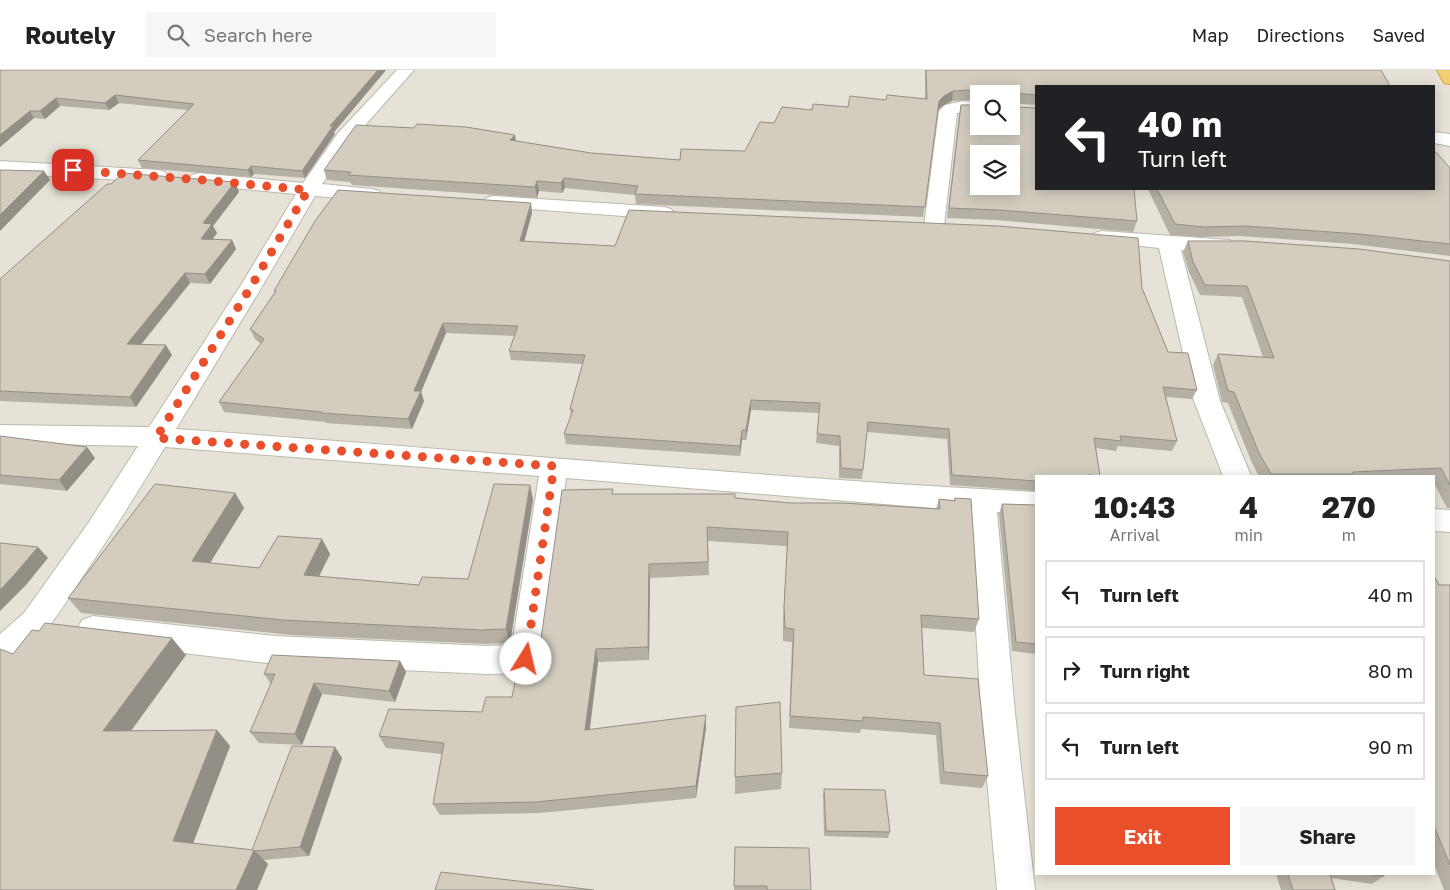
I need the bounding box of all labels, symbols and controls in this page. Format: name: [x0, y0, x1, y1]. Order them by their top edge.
search box: [146, 12, 496, 57]
text: Routely: [25, 20, 116, 49]
icon: search: [164, 21, 192, 49]
text: Search here: [204, 23, 313, 46]
text: Map: [1192, 24, 1228, 46]
text: Directions: [1256, 24, 1344, 46]
text: Saved: [1372, 24, 1425, 46]
map controls: [970, 85, 1020, 195]
button: search: [970, 85, 1020, 135]
text: 40 m: [1138, 103, 1222, 145]
icon: left: [1055, 105, 1120, 170]
button: layers: [970, 145, 1020, 195]
text: Turn left: [1138, 145, 1227, 172]
pin: [52, 149, 94, 191]
icon: arrive: [59, 156, 87, 184]
text: 10:43: [1094, 489, 1176, 525]
text: 4: [1239, 489, 1258, 525]
text: 270: [1322, 489, 1376, 525]
text: Arrival: [1110, 525, 1160, 545]
text: min: [1235, 525, 1263, 545]
text: m: [1342, 525, 1356, 545]
icon: left: [1057, 580, 1085, 608]
text: Turn left: [1100, 583, 1179, 606]
text: 40 m: [1368, 583, 1413, 606]
position arrow: [499, 632, 551, 684]
icon: right: [1057, 656, 1085, 684]
text: Turn right: [1100, 659, 1190, 682]
text: 80 m: [1368, 659, 1413, 682]
icon: left: [1057, 732, 1085, 760]
text: Turn left: [1100, 735, 1179, 758]
text: 90 m: [1368, 735, 1413, 758]
button: Exit: [1055, 807, 1230, 865]
button: Share: [1240, 807, 1415, 865]

